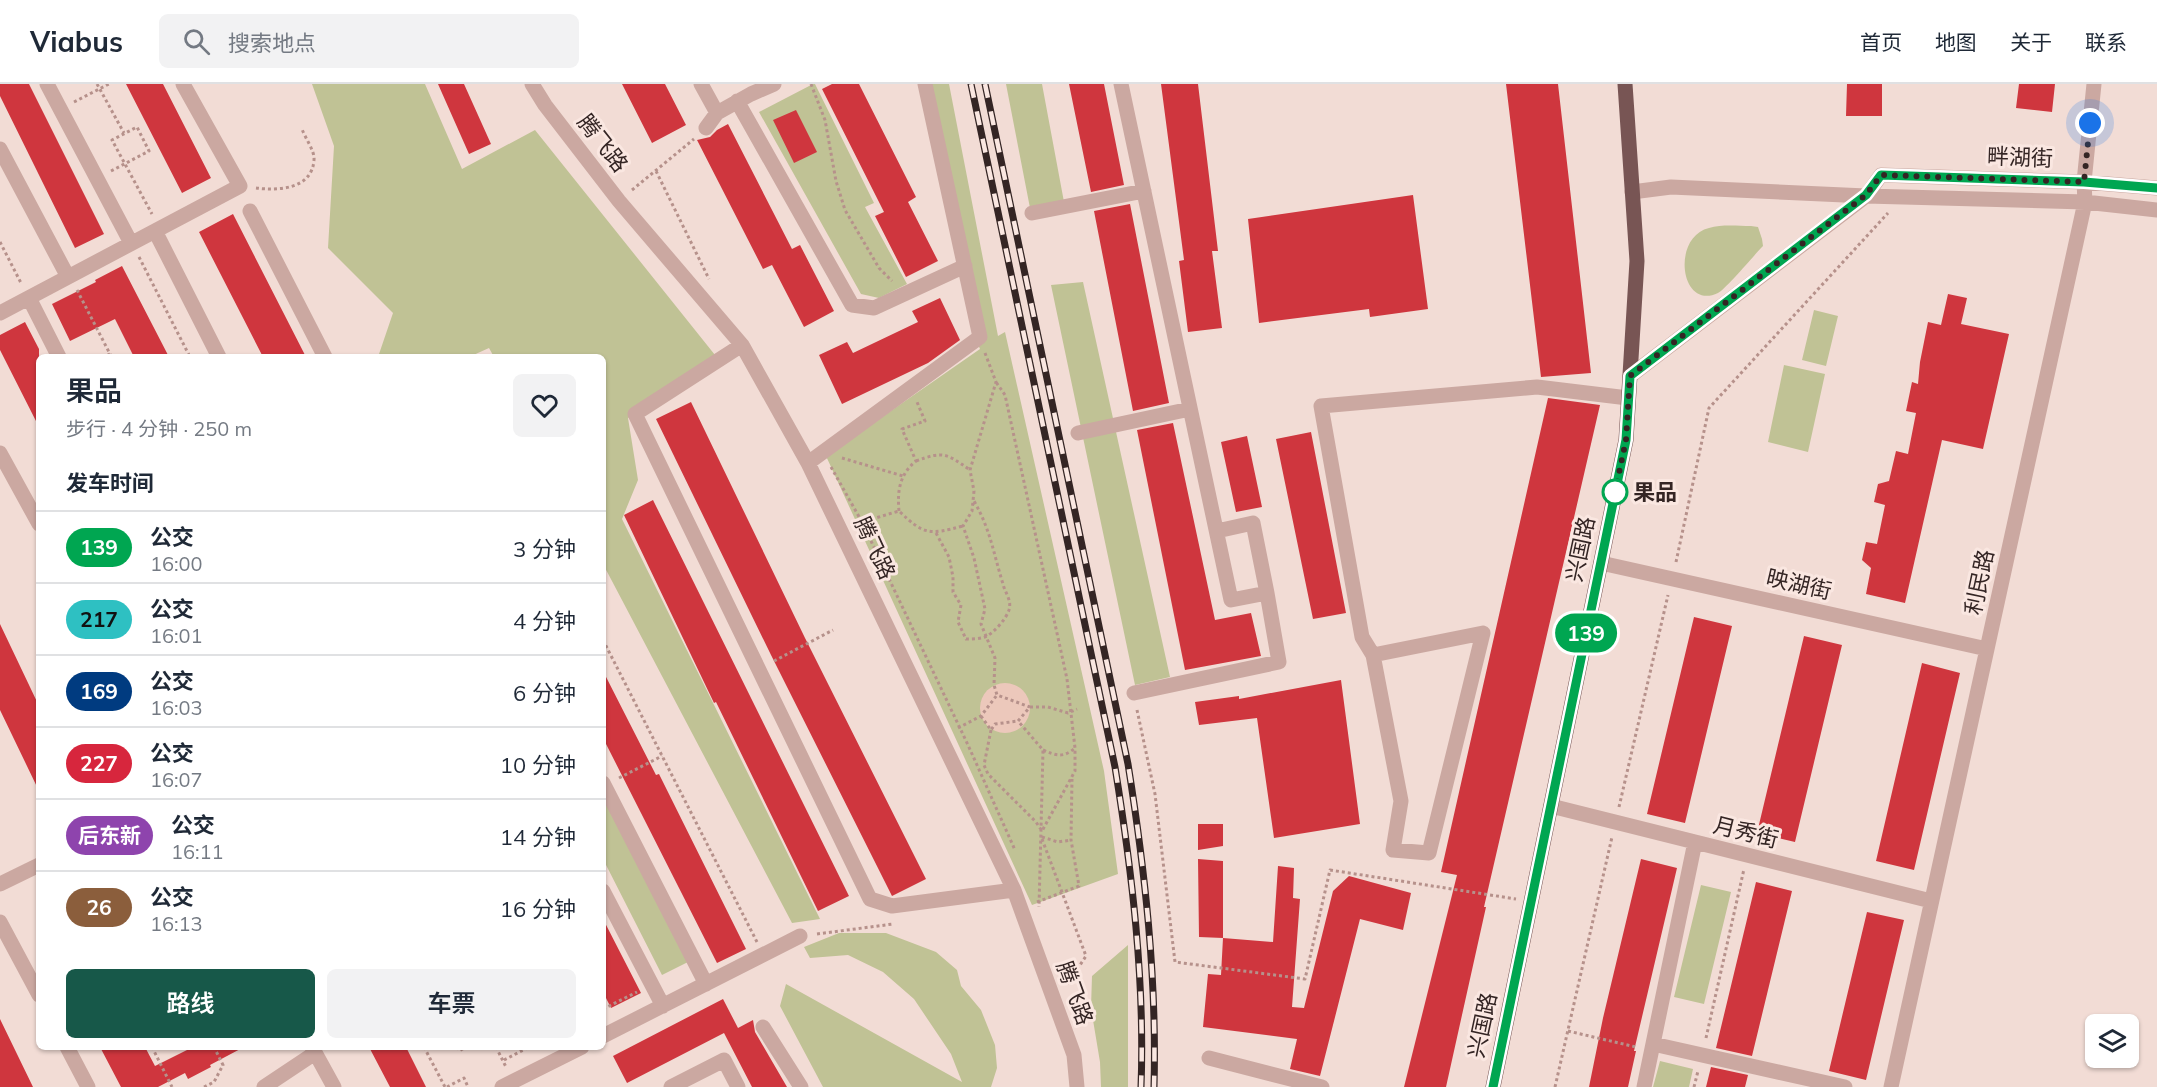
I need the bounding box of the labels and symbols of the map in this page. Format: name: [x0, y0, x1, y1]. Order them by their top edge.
street label: 腾飞路: [572, 108, 634, 178]
your location: [2075, 108, 2105, 138]
street label: 畔湖街: [1987, 142, 2053, 172]
place label: 果品: [1633, 478, 1677, 506]
marker: 果品: [1602, 479, 1628, 505]
street label: 腾飞路: [848, 512, 902, 584]
street label: 兴国路: [1559, 514, 1601, 584]
street label: 利民路: [1958, 547, 2000, 617]
street label: 映湖街: [1764, 563, 1834, 605]
line badge: 139: [1552, 614, 1620, 652]
street label: 月秀街: [1711, 810, 1781, 854]
street label: 腾飞路: [1051, 957, 1099, 1029]
street label: 兴国路: [1461, 990, 1503, 1060]

